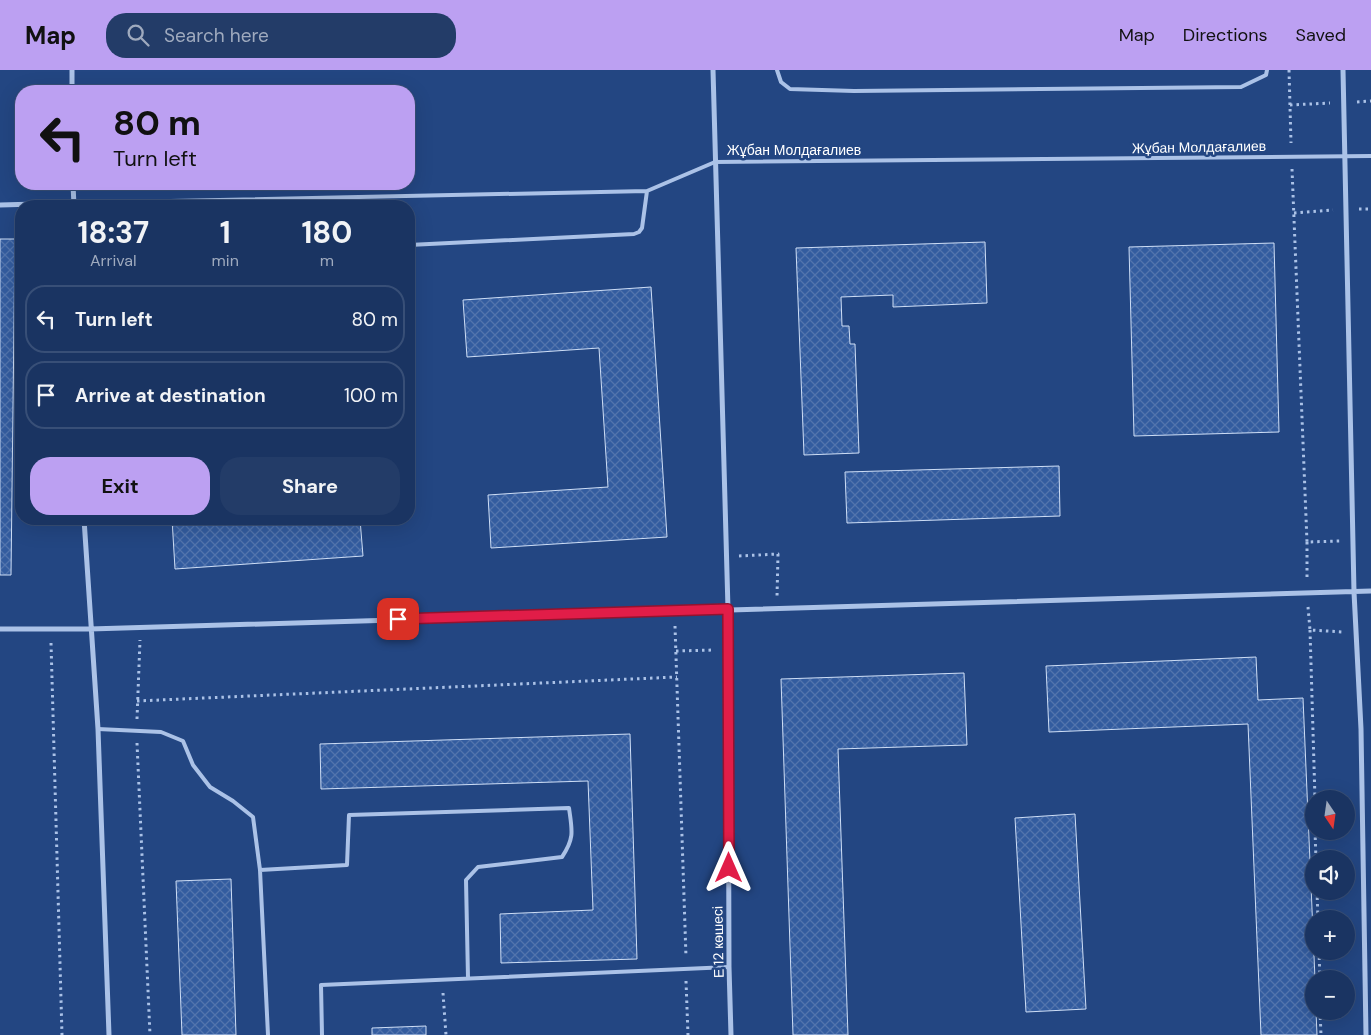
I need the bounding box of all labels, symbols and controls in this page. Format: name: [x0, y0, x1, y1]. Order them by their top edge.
search box: [106, 13, 456, 58]
text: Map: [25, 20, 76, 51]
icon: search: [124, 21, 152, 49]
text: Search here: [164, 23, 269, 48]
text: Map: [1119, 23, 1155, 47]
text: Directions: [1183, 23, 1268, 47]
text: Saved: [1296, 23, 1346, 47]
text: 80 m: [113, 100, 201, 146]
icon: left: [30, 105, 95, 170]
street label: Жұбан Молдағалиев: [1132, 137, 1266, 157]
street label: Жұбан Молдағалиев: [727, 141, 861, 159]
text: Turn left: [113, 144, 197, 173]
text: 18:37: [78, 213, 149, 252]
text: 1: [220, 213, 231, 252]
text: 180: [301, 213, 352, 252]
text: Arrival: [90, 250, 137, 271]
text: min: [212, 250, 239, 271]
text: m: [320, 250, 334, 271]
icon: left: [32, 305, 60, 333]
text: Turn left: [75, 307, 153, 332]
text: 80 m: [351, 307, 398, 332]
icon: arrive: [32, 381, 60, 409]
text: Arrive at destination: [75, 383, 266, 408]
text: 100 m: [344, 383, 398, 408]
button: Exit: [30, 457, 210, 515]
button: Share: [220, 457, 400, 515]
pin: [377, 598, 419, 640]
icon: arrive: [384, 605, 412, 633]
north arrow: [1305, 790, 1355, 840]
map controls: [1305, 790, 1355, 1020]
position arrow: [702, 841, 754, 893]
button: sound: [1305, 850, 1355, 900]
street label: Е 12 көшесі: [708, 906, 728, 978]
button: +: [1305, 910, 1355, 960]
button: −: [1305, 970, 1355, 1020]

